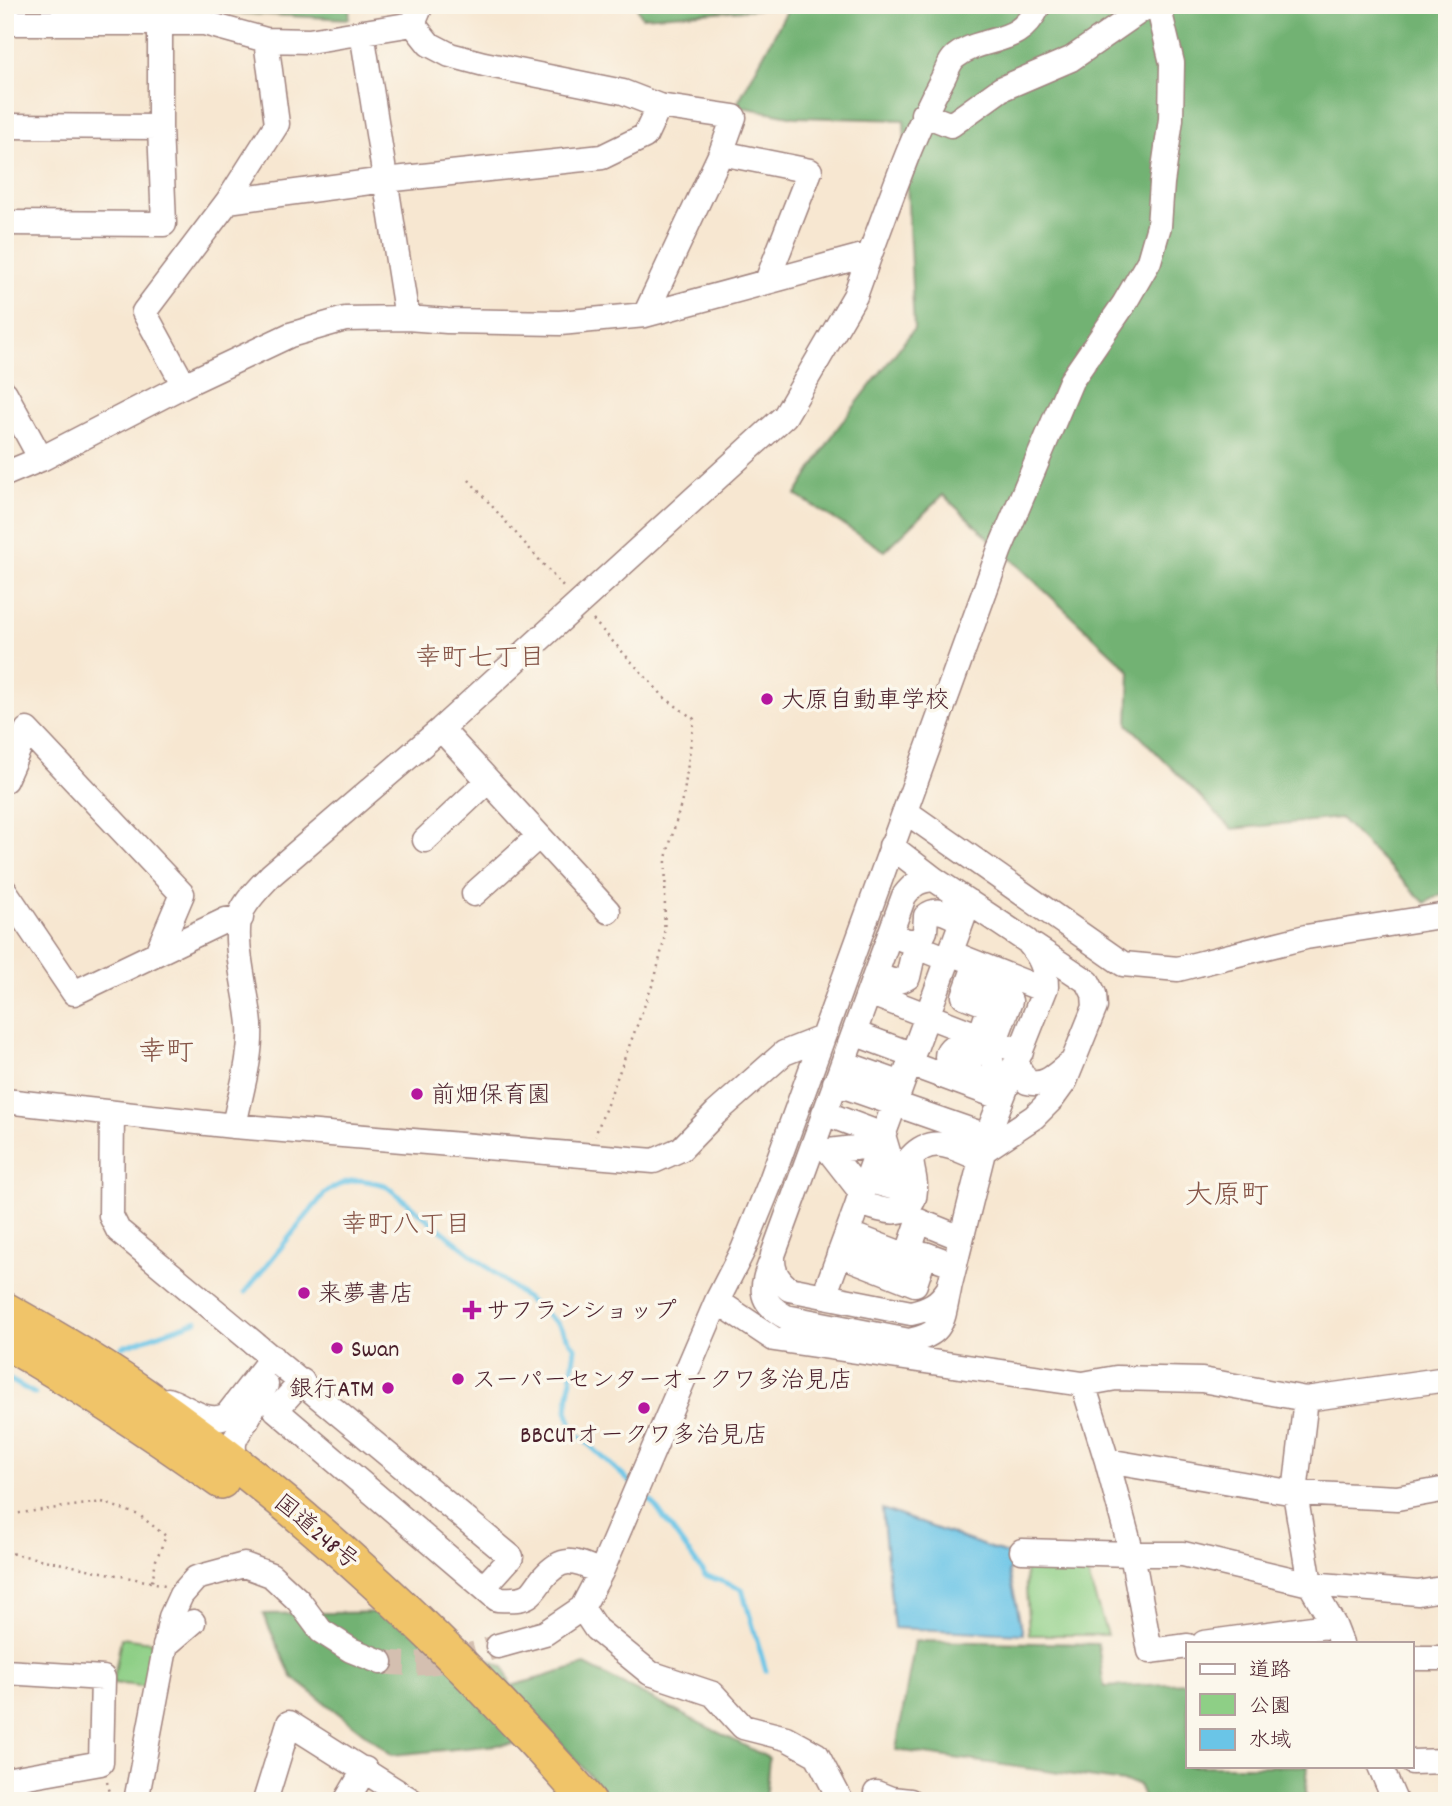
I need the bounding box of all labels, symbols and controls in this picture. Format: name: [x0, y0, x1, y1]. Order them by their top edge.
district label: 幸町七丁目: [415, 641, 545, 678]
place label: 大原自動車学校: [781, 685, 949, 719]
marker: 大原自動車学校: [759, 691, 775, 707]
district label: 幸町: [138, 1035, 194, 1075]
place label: 前畑保育園: [431, 1080, 551, 1114]
marker: 前畑保育園: [409, 1086, 425, 1102]
district label: 大原町: [1185, 1178, 1269, 1218]
district label: 幸町八丁目: [341, 1208, 471, 1245]
place label: 来夢書店: [318, 1279, 414, 1313]
marker: 来夢書店: [296, 1285, 312, 1301]
place label: サフランショップ: [486, 1296, 677, 1330]
marker: サフランショップ: [464, 1302, 480, 1318]
place label: Swan: [351, 1334, 399, 1368]
marker: Swan: [329, 1340, 345, 1356]
place label: スーパーセンターオークワ多治見店: [472, 1365, 853, 1399]
marker: スーパーセンターオークワ多治見店: [450, 1371, 466, 1387]
place label: 銀行ATM: [289, 1374, 374, 1408]
marker: 銀行ATM: [380, 1380, 396, 1396]
marker: BBCUTオークワ多治見店: [636, 1400, 652, 1416]
place label: BBCUTオークワ多治見店: [520, 1420, 768, 1454]
street label: 国道248号: [265, 1487, 365, 1579]
legend: [1186, 1642, 1414, 1768]
text: 道路: [1249, 1657, 1291, 1687]
text: 公園: [1249, 1693, 1291, 1723]
text: 水域: [1249, 1727, 1291, 1757]

